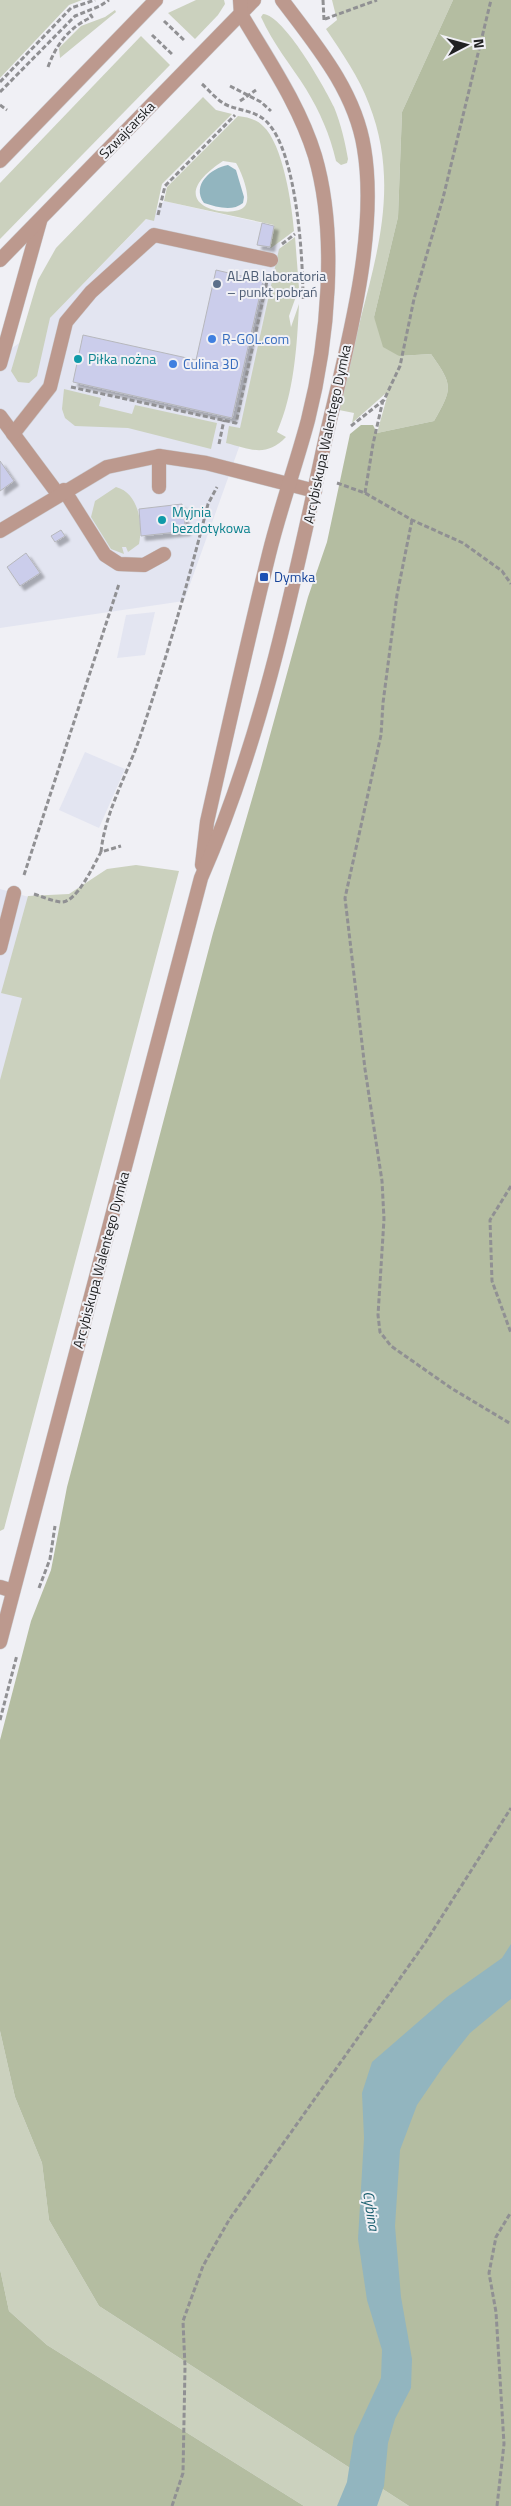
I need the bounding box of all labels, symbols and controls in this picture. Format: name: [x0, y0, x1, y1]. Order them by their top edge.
north arrow: [441, 20, 491, 70]
text: N: [468, 38, 490, 50]
street label: Szwajcarska: [94, 96, 159, 163]
place label: ALAB laboratoria – punkt pobrań: [227, 265, 326, 302]
marker: ALAB laboratoria – punkt pobrań: [211, 278, 223, 290]
place label: R-GOL.com: [222, 328, 289, 349]
marker: R-GOL.com: [206, 333, 218, 345]
street label: Arcybiskupa Walentego Dymka: [297, 343, 356, 525]
place label: Piłka nożna: [88, 348, 156, 369]
marker: Piłka nożna: [72, 353, 84, 365]
place label: Culina 3D: [183, 353, 239, 374]
marker: Culina 3D: [167, 358, 179, 370]
place label: Myjnia bezdotykowa: [172, 501, 251, 538]
marker: Myjnia bezdotykowa: [156, 514, 168, 526]
place label: Dymka: [274, 566, 315, 587]
marker: Dymka: [258, 571, 270, 583]
street label: Arcybiskupa Walentego Dymka: [67, 1169, 134, 1351]
water label: Cybina: [357, 2189, 386, 2234]

